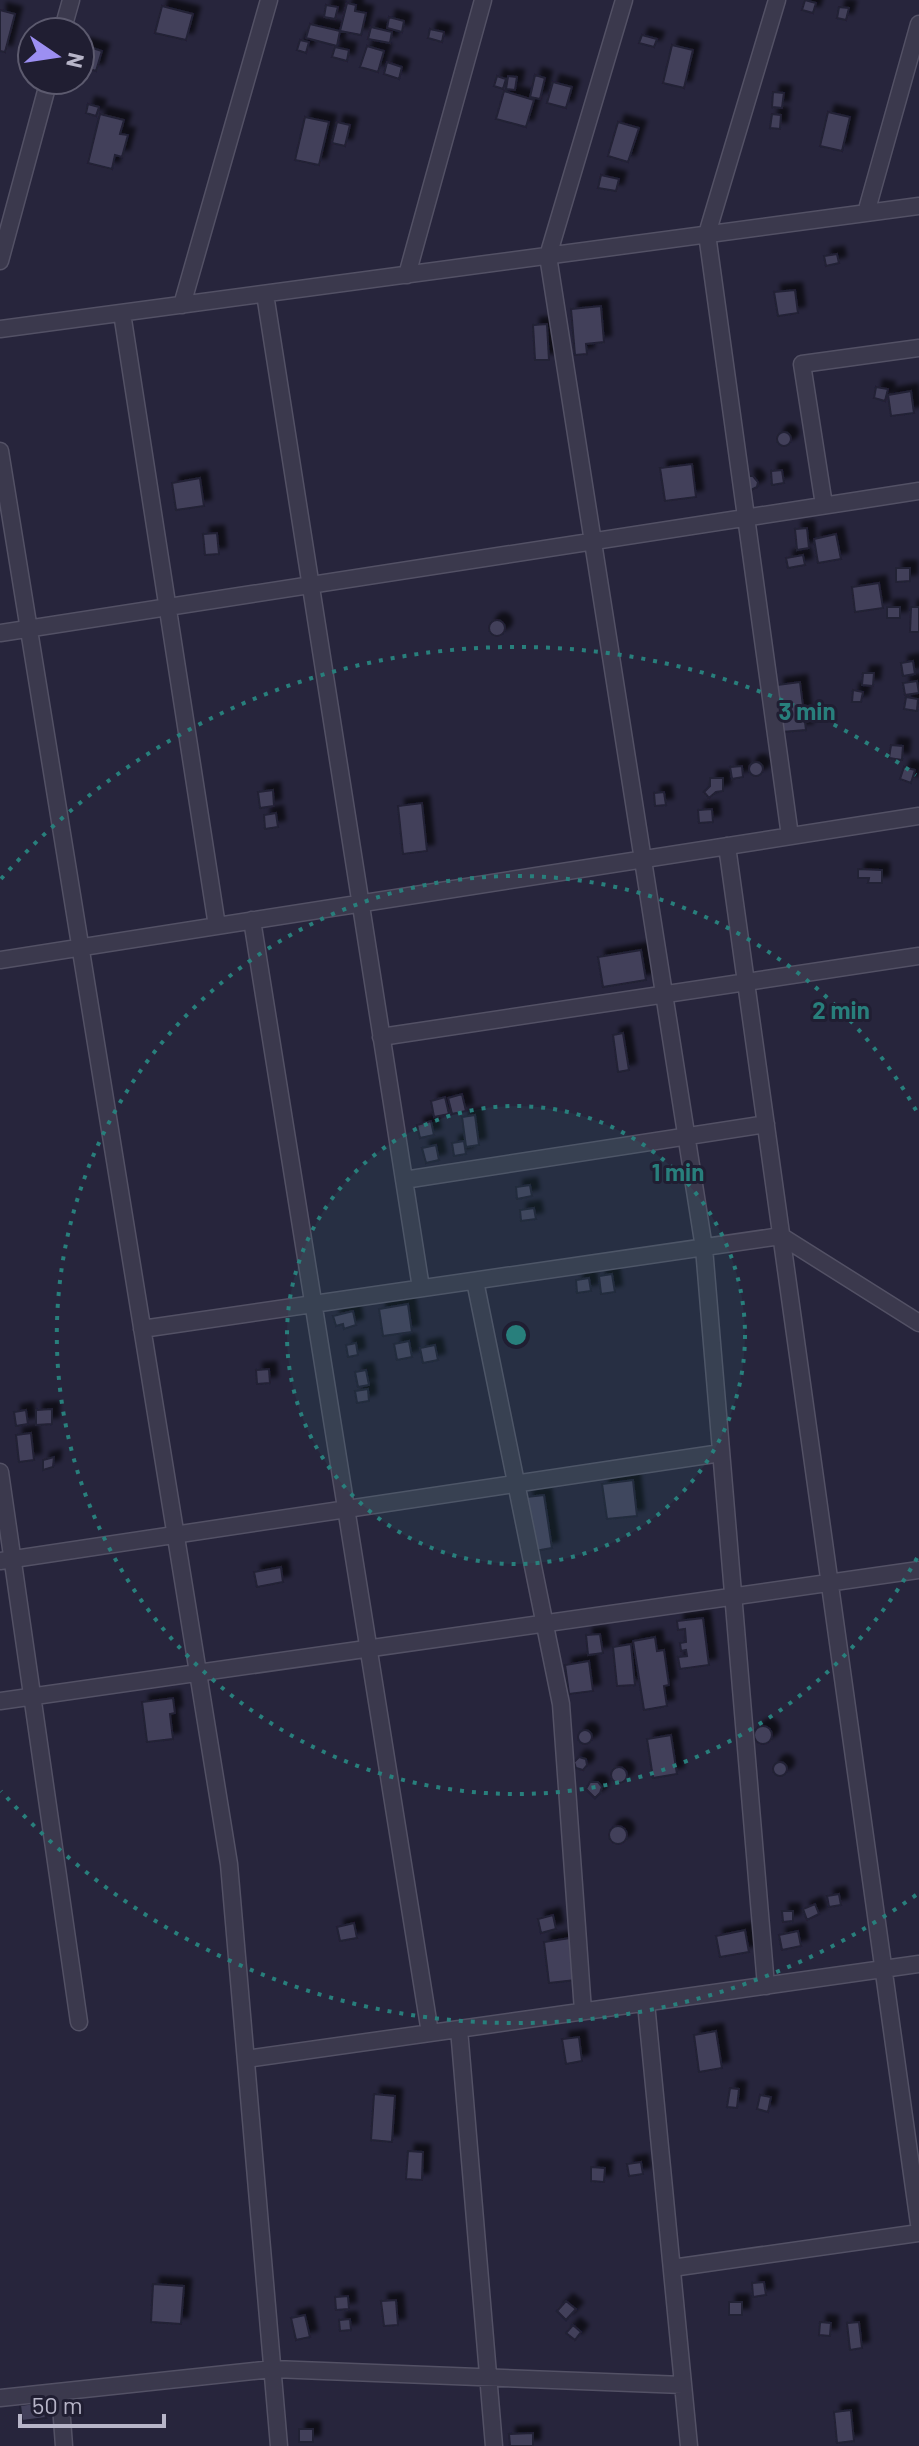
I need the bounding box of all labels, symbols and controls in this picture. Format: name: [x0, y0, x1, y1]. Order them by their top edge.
north arrow: [16, 16, 96, 96]
text: N: [62, 51, 91, 71]
text: 3 min: [778, 696, 836, 725]
text: 2 min: [812, 995, 870, 1024]
text: 1 min: [652, 1157, 704, 1186]
centre of rings: [502, 1321, 530, 1349]
scale bar: [20, 2378, 164, 2428]
text: 50 m: [32, 2390, 83, 2419]

